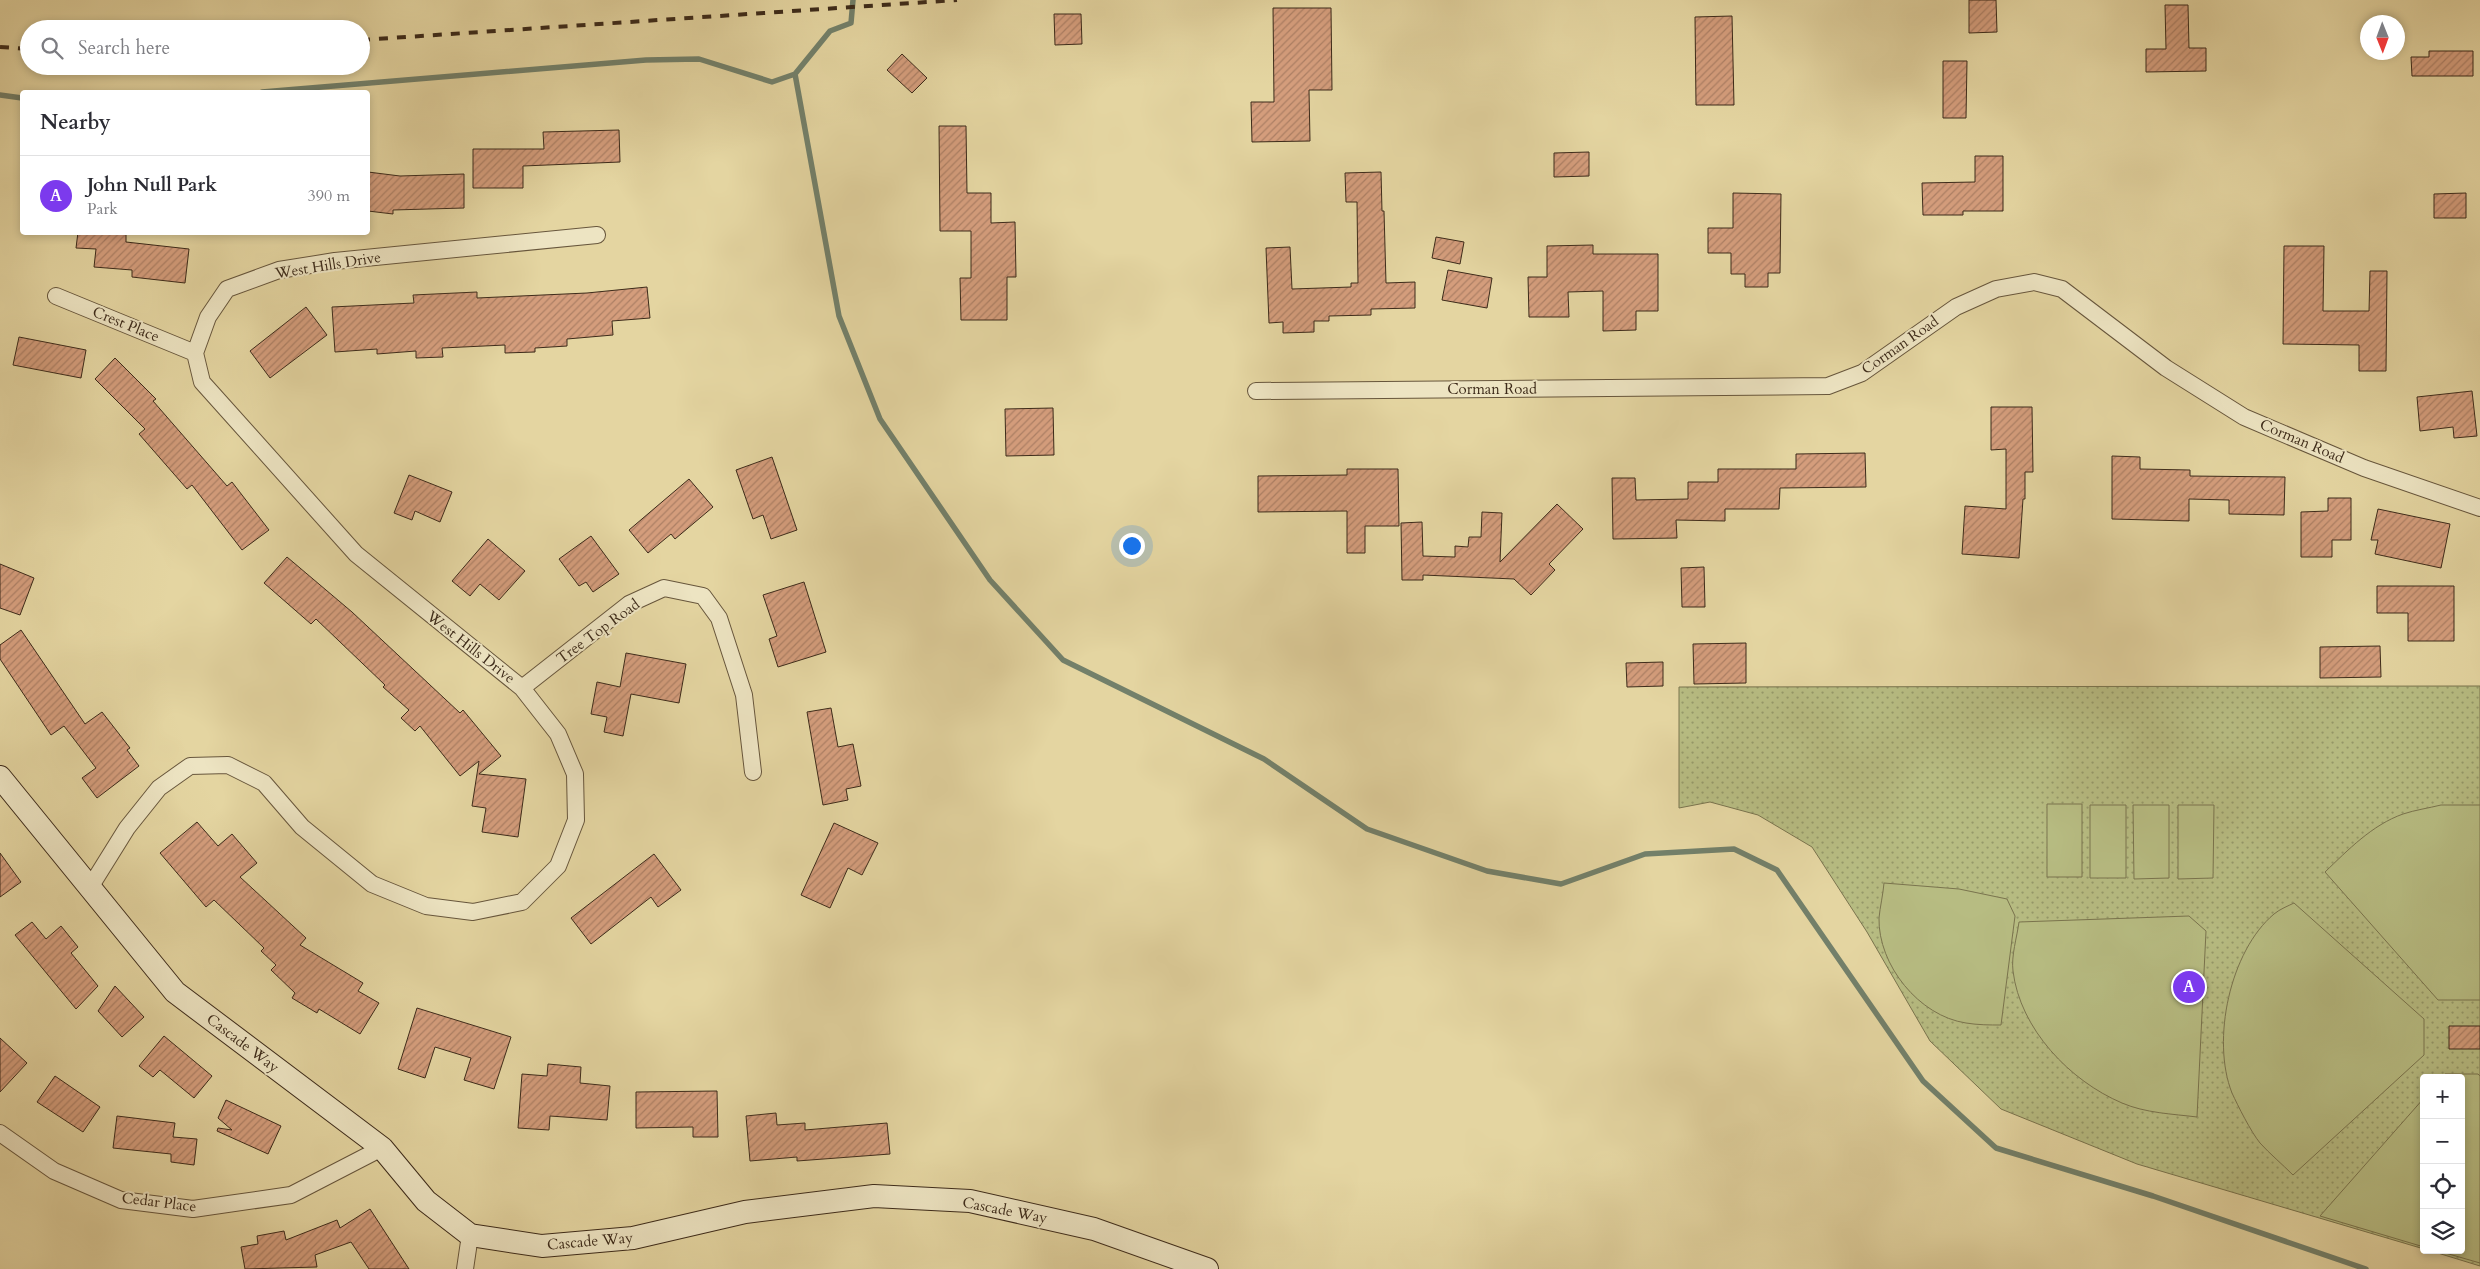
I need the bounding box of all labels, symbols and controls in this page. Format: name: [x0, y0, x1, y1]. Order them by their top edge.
north arrow: [2360, 15, 2405, 60]
search box: [20, 20, 370, 75]
icon: search: [38, 34, 66, 62]
text: Search here: [78, 35, 170, 61]
text: Nearby: [40, 108, 111, 137]
text: John Null Park: [87, 172, 217, 198]
text: A: [50, 185, 62, 207]
text: 390 m: [308, 185, 350, 207]
text: Park: [87, 198, 118, 220]
street label: West Hills Drive: [273, 247, 383, 283]
street label: Crest Place: [90, 302, 163, 347]
street label: Corman Road: [1858, 311, 1942, 379]
street label: Corman Road: [1447, 379, 1537, 399]
street label: Corman Road: [2257, 414, 2347, 468]
your location: [1119, 533, 1145, 559]
street label: Tree Top Road: [552, 594, 644, 668]
street label: West Hills Drive: [422, 606, 519, 688]
pin: A: [2173, 968, 2205, 1006]
street label: Cascade Way: [203, 1009, 283, 1077]
map controls: [2420, 1074, 2465, 1254]
button: +: [2420, 1074, 2465, 1119]
button: −: [2420, 1119, 2465, 1164]
button: locate: [2420, 1164, 2465, 1209]
street label: Cedar Place: [121, 1187, 198, 1217]
street label: Cascade Way: [961, 1192, 1049, 1228]
button: layers: [2420, 1209, 2465, 1254]
street label: Cascade Way: [546, 1227, 634, 1255]

